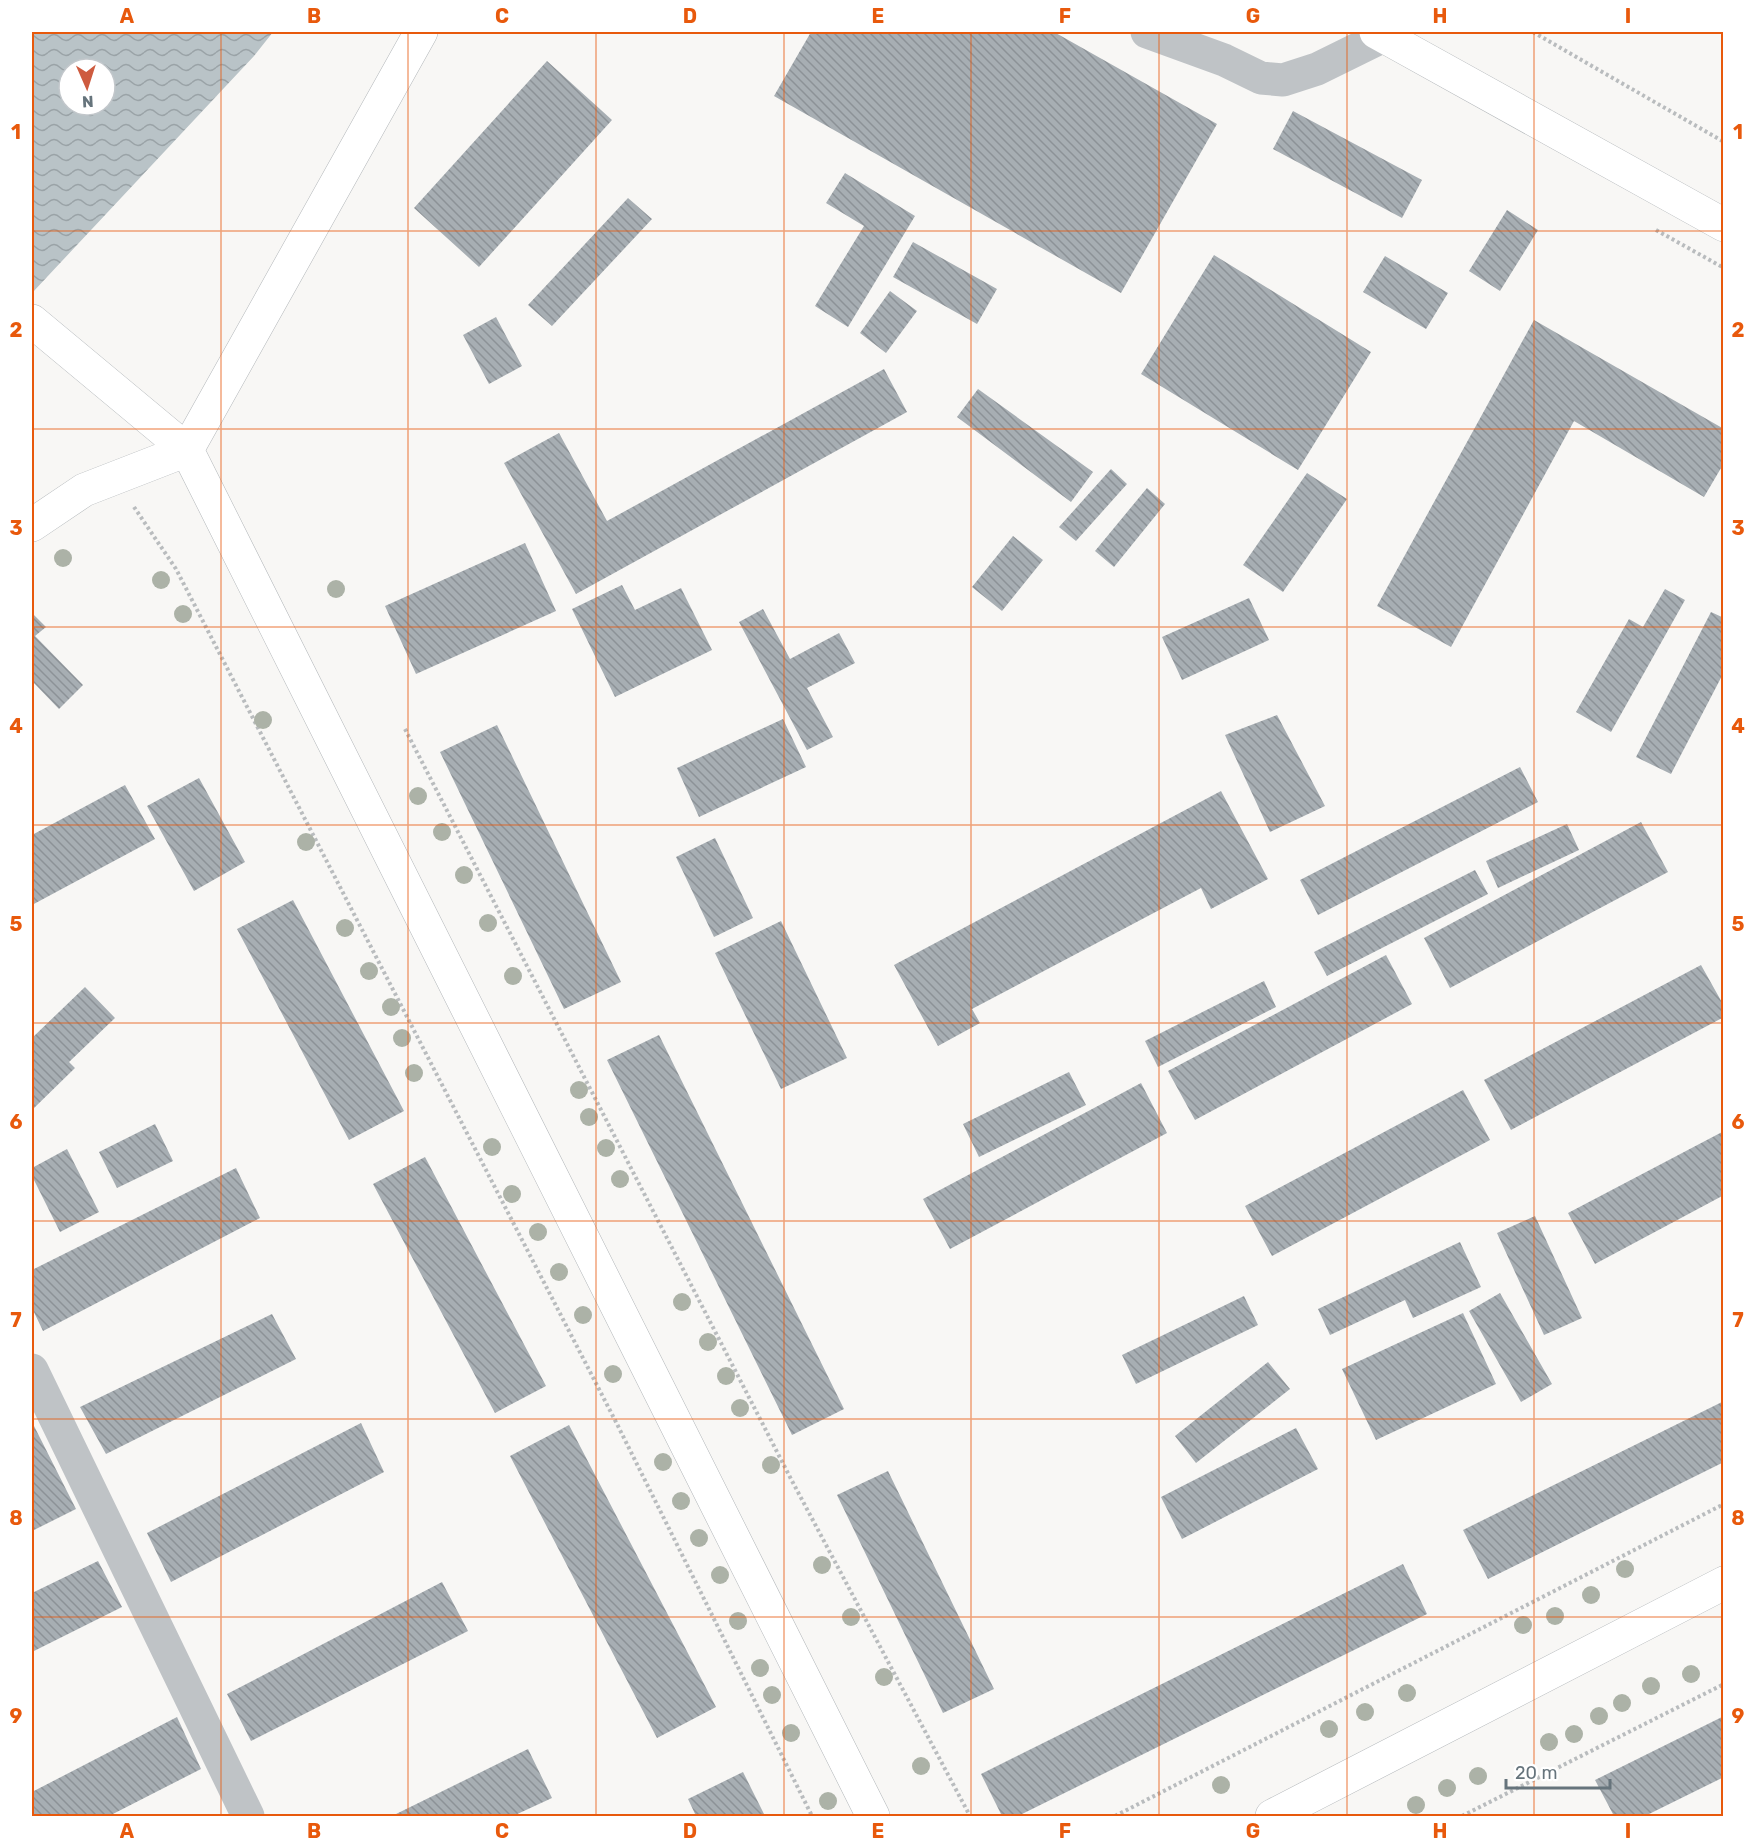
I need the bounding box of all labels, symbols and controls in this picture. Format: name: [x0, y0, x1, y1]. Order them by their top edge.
text: A: [120, 4, 135, 28]
text: B: [307, 4, 321, 28]
text: C: [495, 4, 509, 28]
text: D: [683, 4, 697, 28]
text: E: [872, 4, 884, 28]
text: F: [1059, 4, 1071, 28]
text: G: [1246, 4, 1260, 28]
text: H: [1433, 4, 1447, 28]
text: I: [1625, 4, 1631, 28]
north arrow: [57, 57, 117, 117]
text: N: [82, 92, 94, 111]
text: 1: [11, 120, 21, 144]
text: 1: [1733, 120, 1743, 144]
text: 2: [10, 318, 23, 342]
text: 2: [1732, 318, 1745, 342]
text: 3: [9, 516, 23, 540]
text: 3: [1731, 516, 1745, 540]
text: 4: [9, 714, 23, 738]
text: 4: [1731, 714, 1745, 738]
text: 5: [10, 912, 23, 936]
text: 5: [1732, 912, 1745, 936]
text: 6: [9, 1110, 23, 1134]
text: 6: [1731, 1110, 1745, 1134]
text: 7: [10, 1308, 22, 1332]
text: 7: [1732, 1308, 1744, 1332]
text: 8: [9, 1506, 23, 1530]
text: 8: [1731, 1506, 1745, 1530]
text: 9: [10, 1704, 23, 1728]
text: 9: [1732, 1704, 1745, 1728]
scale bar: [1506, 1752, 1610, 1790]
text: 20 m: [1515, 1762, 1557, 1784]
text: A: [120, 1819, 135, 1843]
text: B: [307, 1819, 321, 1843]
text: C: [495, 1819, 509, 1843]
text: D: [683, 1819, 697, 1843]
text: E: [872, 1819, 884, 1843]
text: F: [1059, 1819, 1071, 1843]
text: G: [1246, 1819, 1260, 1843]
text: H: [1433, 1819, 1447, 1843]
text: I: [1625, 1819, 1631, 1843]

